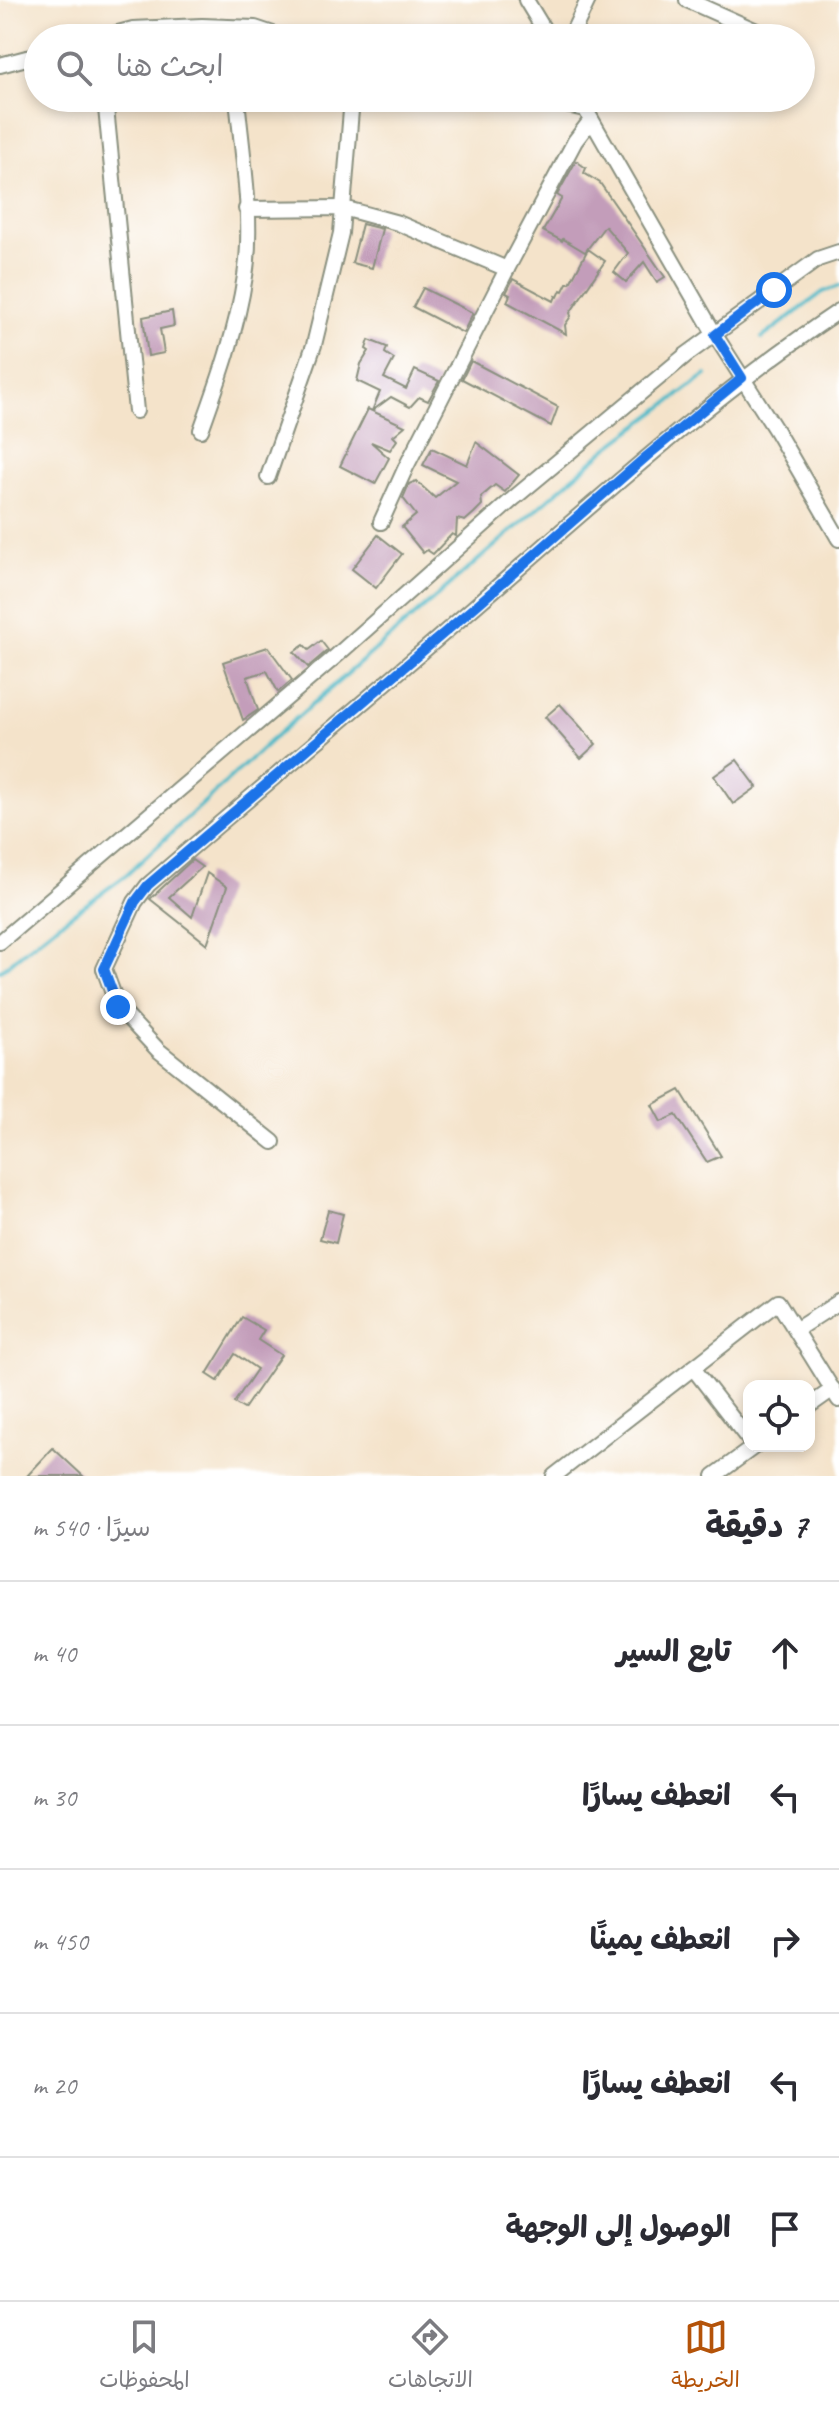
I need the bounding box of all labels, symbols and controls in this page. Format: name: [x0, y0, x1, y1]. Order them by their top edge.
search box: [24, 24, 815, 112]
icon: search: [52, 46, 96, 90]
text: ابحث هنا: [116, 47, 224, 85]
route start: [756, 272, 792, 308]
route end: [100, 989, 136, 1025]
map controls: [743, 1380, 815, 1452]
button: locate: [743, 1380, 815, 1452]
text: 7 دقيقة: [705, 1504, 807, 1547]
text: سيرًا · 540 m: [32, 1511, 151, 1544]
icon: ahead: [763, 1631, 807, 1675]
text: تابع السير: [617, 1632, 731, 1670]
text: 40 m: [32, 1637, 76, 1670]
icon: left: [763, 1775, 807, 1819]
text: انعطف يسارًا: [582, 1776, 731, 1814]
text: 30 m: [32, 1781, 76, 1814]
icon: right: [763, 1919, 807, 1963]
text: انعطف يمينًا: [590, 1920, 731, 1958]
text: 450 m: [32, 1925, 88, 1958]
icon: left: [763, 2063, 807, 2107]
text: انعطف يسارًا: [582, 2064, 731, 2102]
text: 20 m: [32, 2069, 76, 2102]
icon: arrive: [763, 2207, 807, 2251]
text: الوصول إلى الوجهة: [506, 2208, 731, 2246]
tab: المحفوظات: [99, 2315, 190, 2399]
tab: الاتجاهات: [388, 2315, 473, 2399]
tab: الخريطة: [671, 2315, 740, 2399]

